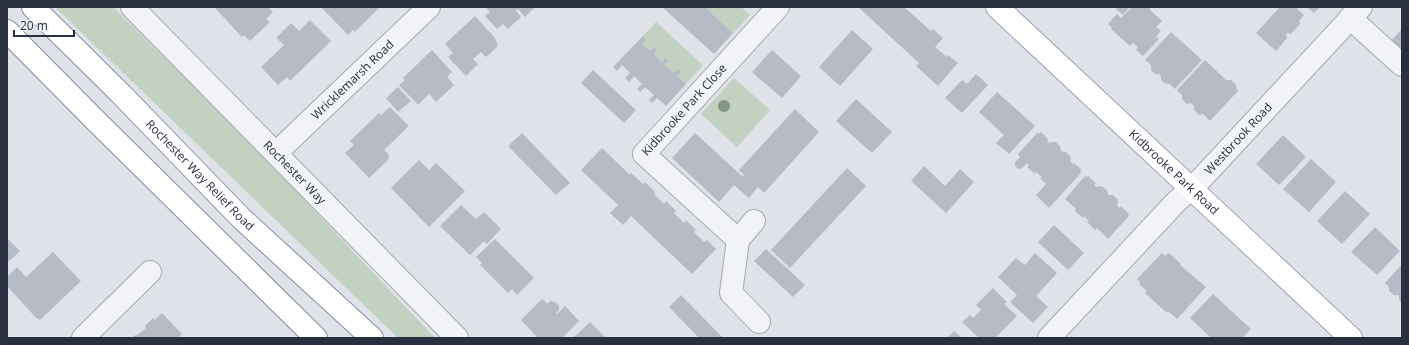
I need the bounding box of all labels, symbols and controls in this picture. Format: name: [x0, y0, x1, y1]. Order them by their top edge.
scale bar: [14, 12, 74, 38]
text: 20 m: [20, 17, 48, 34]
street label: Wricklemarsh Road: [307, 36, 397, 123]
street label: Kidbrooke Park Close: [637, 60, 730, 159]
street label: Westbrook Road: [1200, 99, 1276, 178]
street label: Rochester Way Relief Road: [142, 116, 258, 234]
street label: Kidbrooke Park Road: [1125, 126, 1223, 218]
street label: Rochester Way: [260, 137, 331, 208]

